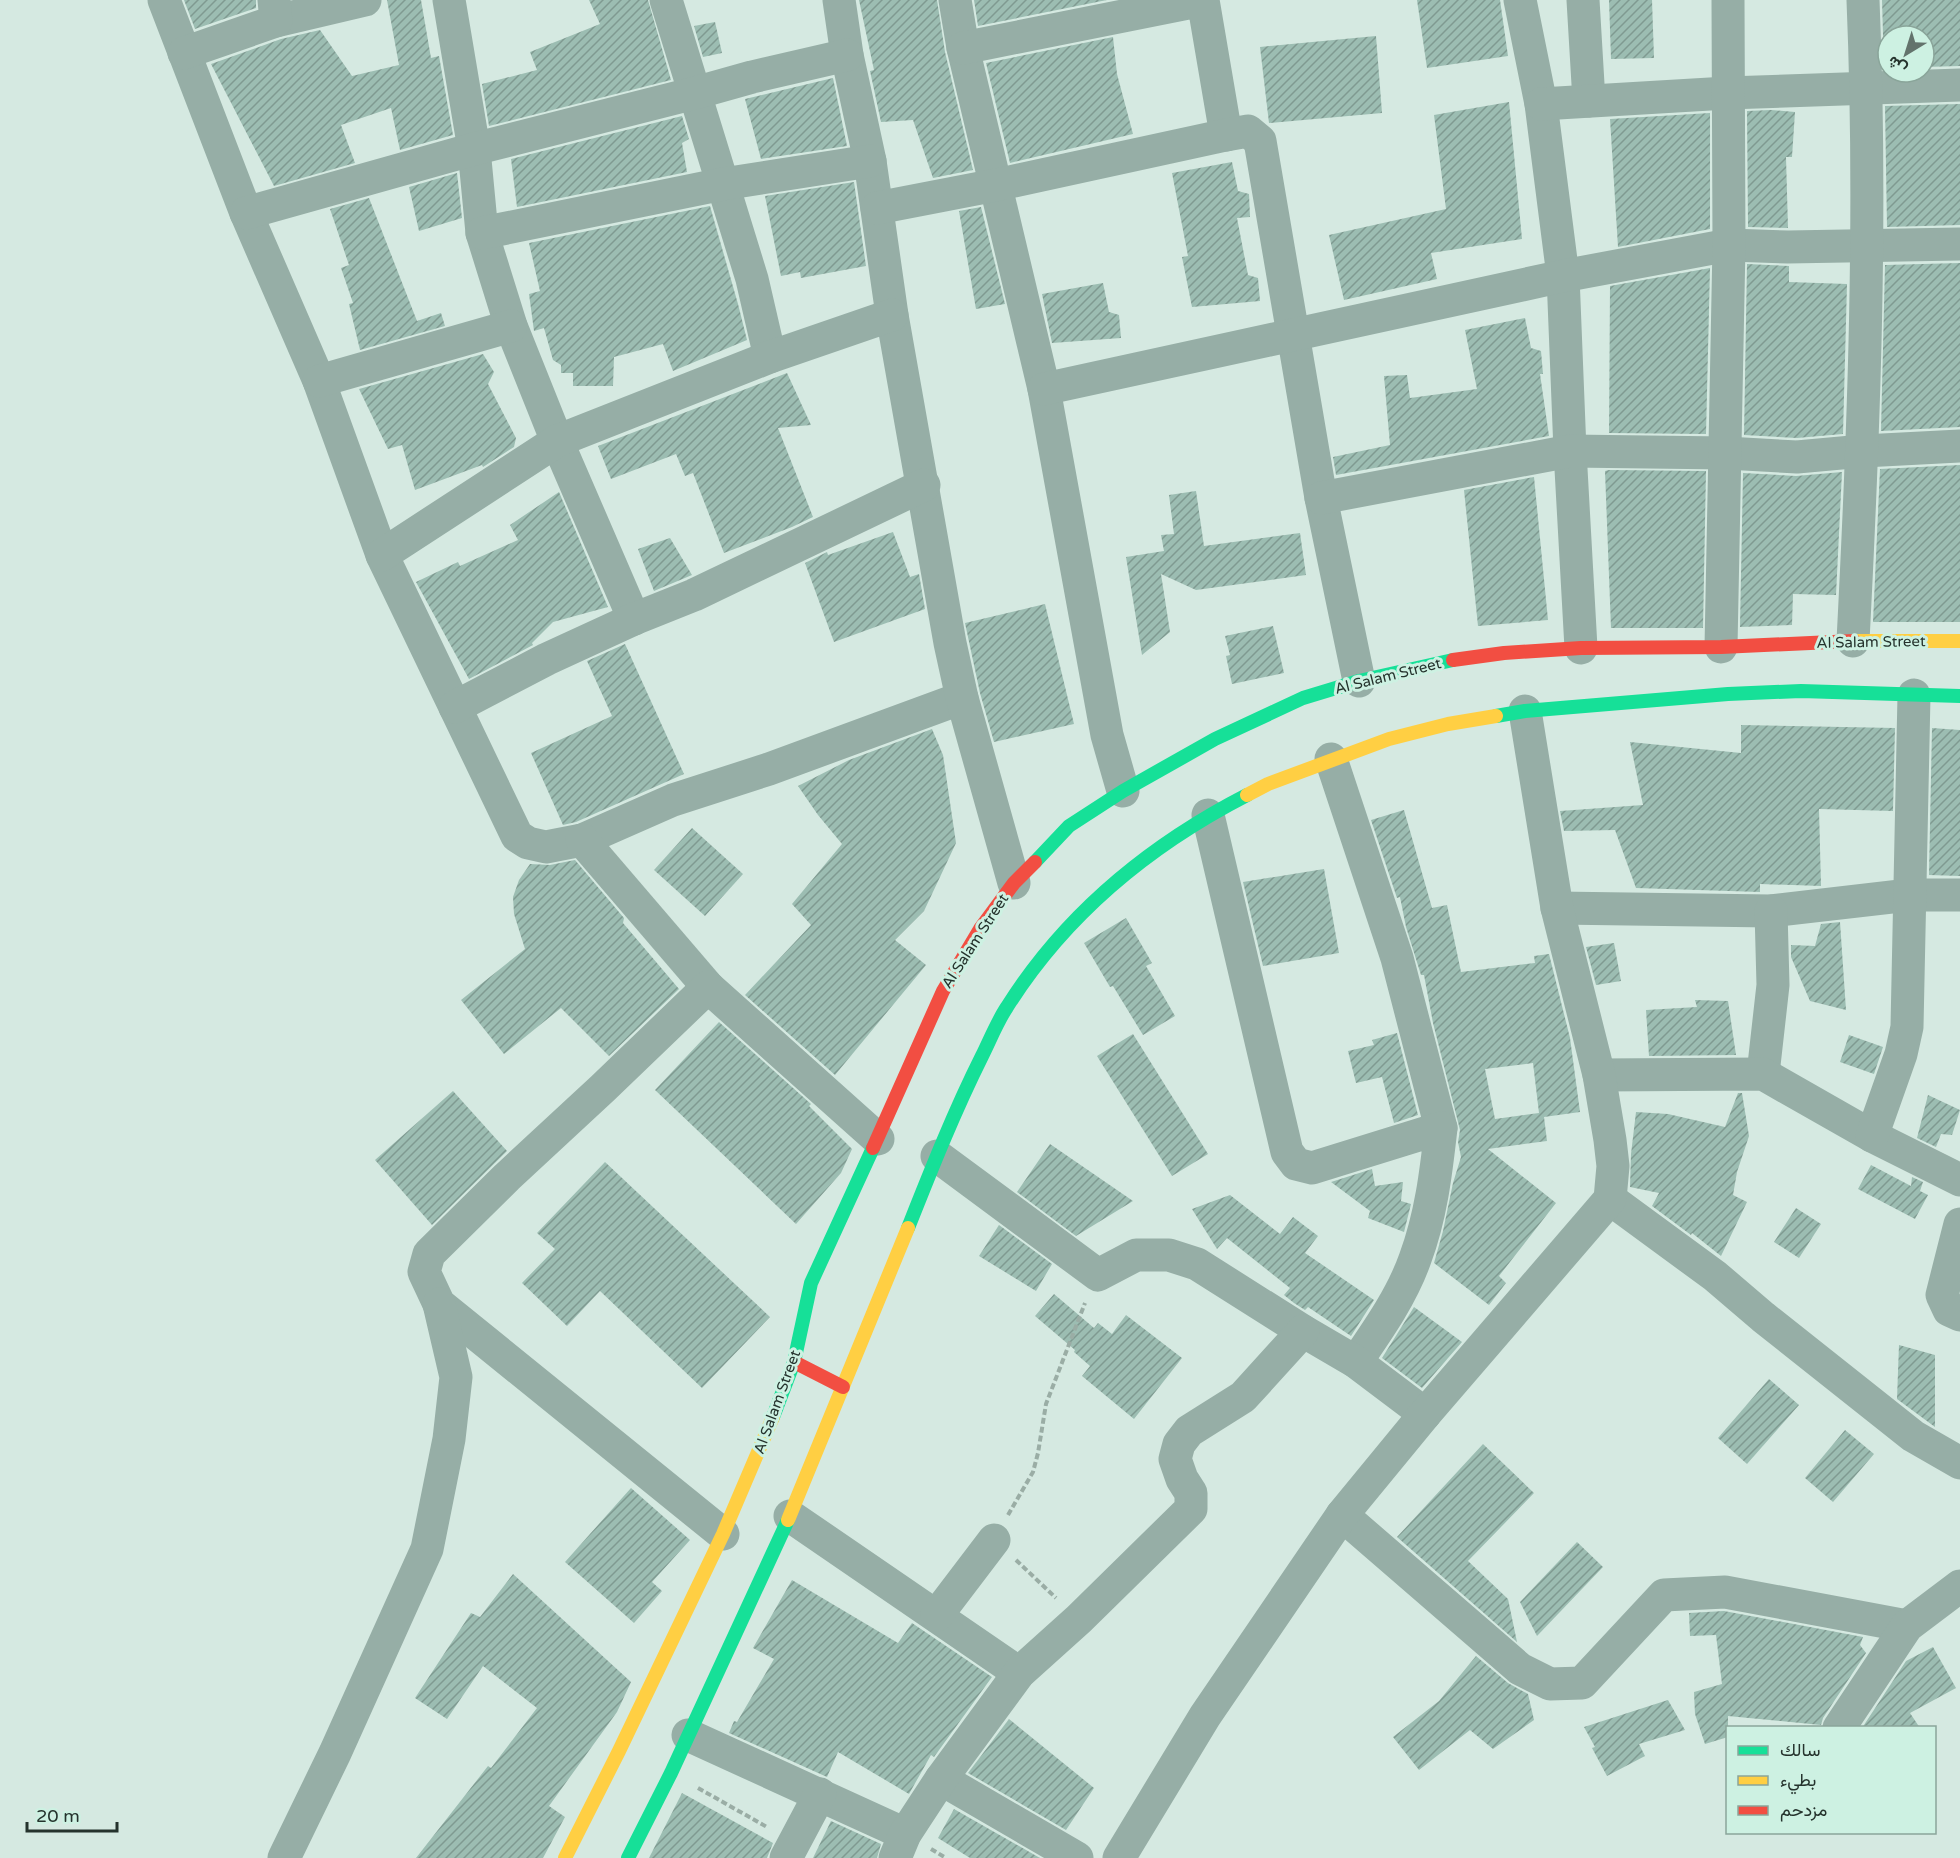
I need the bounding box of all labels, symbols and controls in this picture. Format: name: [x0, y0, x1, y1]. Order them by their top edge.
north arrow: [1876, 24, 1936, 84]
text: ش: [1884, 51, 1911, 79]
street label: Al Salam Street: [1816, 632, 1926, 652]
street label: Al Salam Street: [1333, 654, 1443, 698]
street label: Al Salam Street: [938, 890, 1012, 992]
street label: Al Salam Street: [750, 1347, 804, 1456]
legend: [1726, 1726, 1936, 1834]
text: سالك: [1780, 1739, 1820, 1761]
text: بطيء: [1780, 1769, 1816, 1795]
scale bar: [27, 1795, 117, 1833]
text: مزدحم: [1780, 1799, 1827, 1822]
text: 20 m: [36, 1805, 80, 1827]

